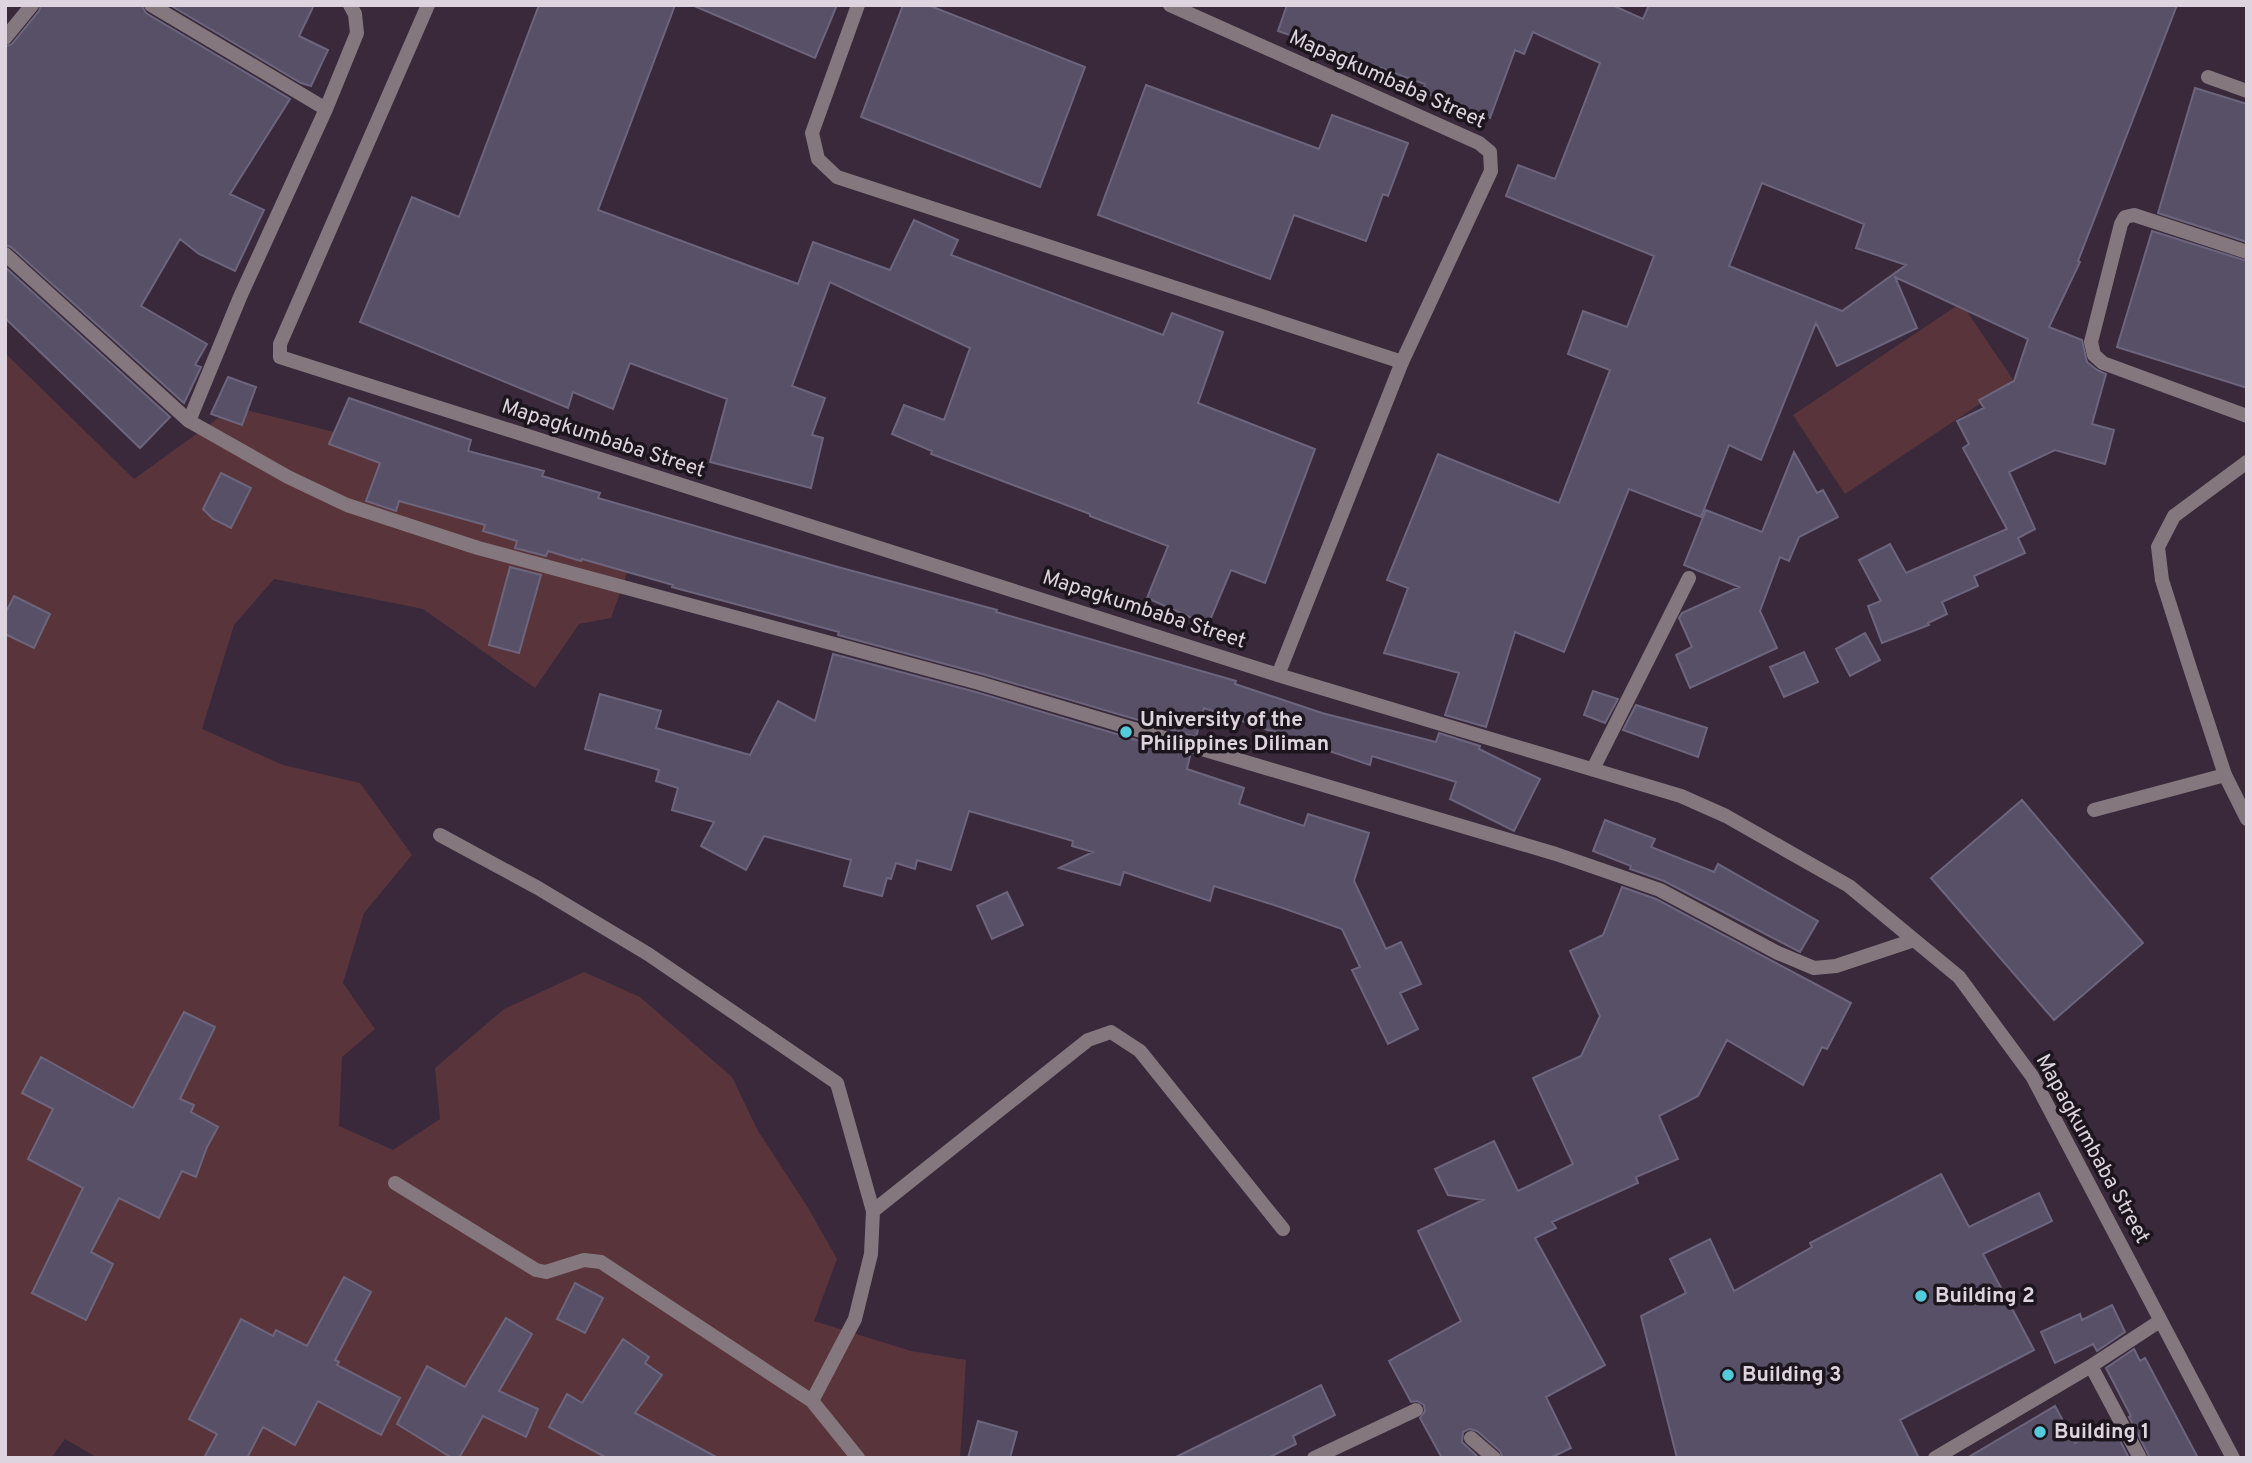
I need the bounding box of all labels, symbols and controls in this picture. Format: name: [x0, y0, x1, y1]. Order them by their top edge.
street label: Mapagkumbaba Street: [1284, 24, 1490, 136]
street label: Mapagkumbaba Street: [498, 393, 708, 485]
street label: Mapagkumbaba Street: [1039, 564, 1249, 656]
place label: University of the Philippines Diliman: [1140, 707, 1329, 758]
marker: University of the Philippines Diliman: [1118, 724, 1134, 740]
street label: Mapagkumbaba Street: [2029, 1050, 2155, 1248]
place label: Building 2: [1935, 1283, 2035, 1310]
marker: Building 2: [1913, 1288, 1929, 1304]
place label: Building 3: [1742, 1362, 1842, 1389]
marker: Building 3: [1720, 1367, 1736, 1383]
place label: Building 1: [2054, 1419, 2149, 1446]
marker: Building 1: [2032, 1424, 2048, 1440]

